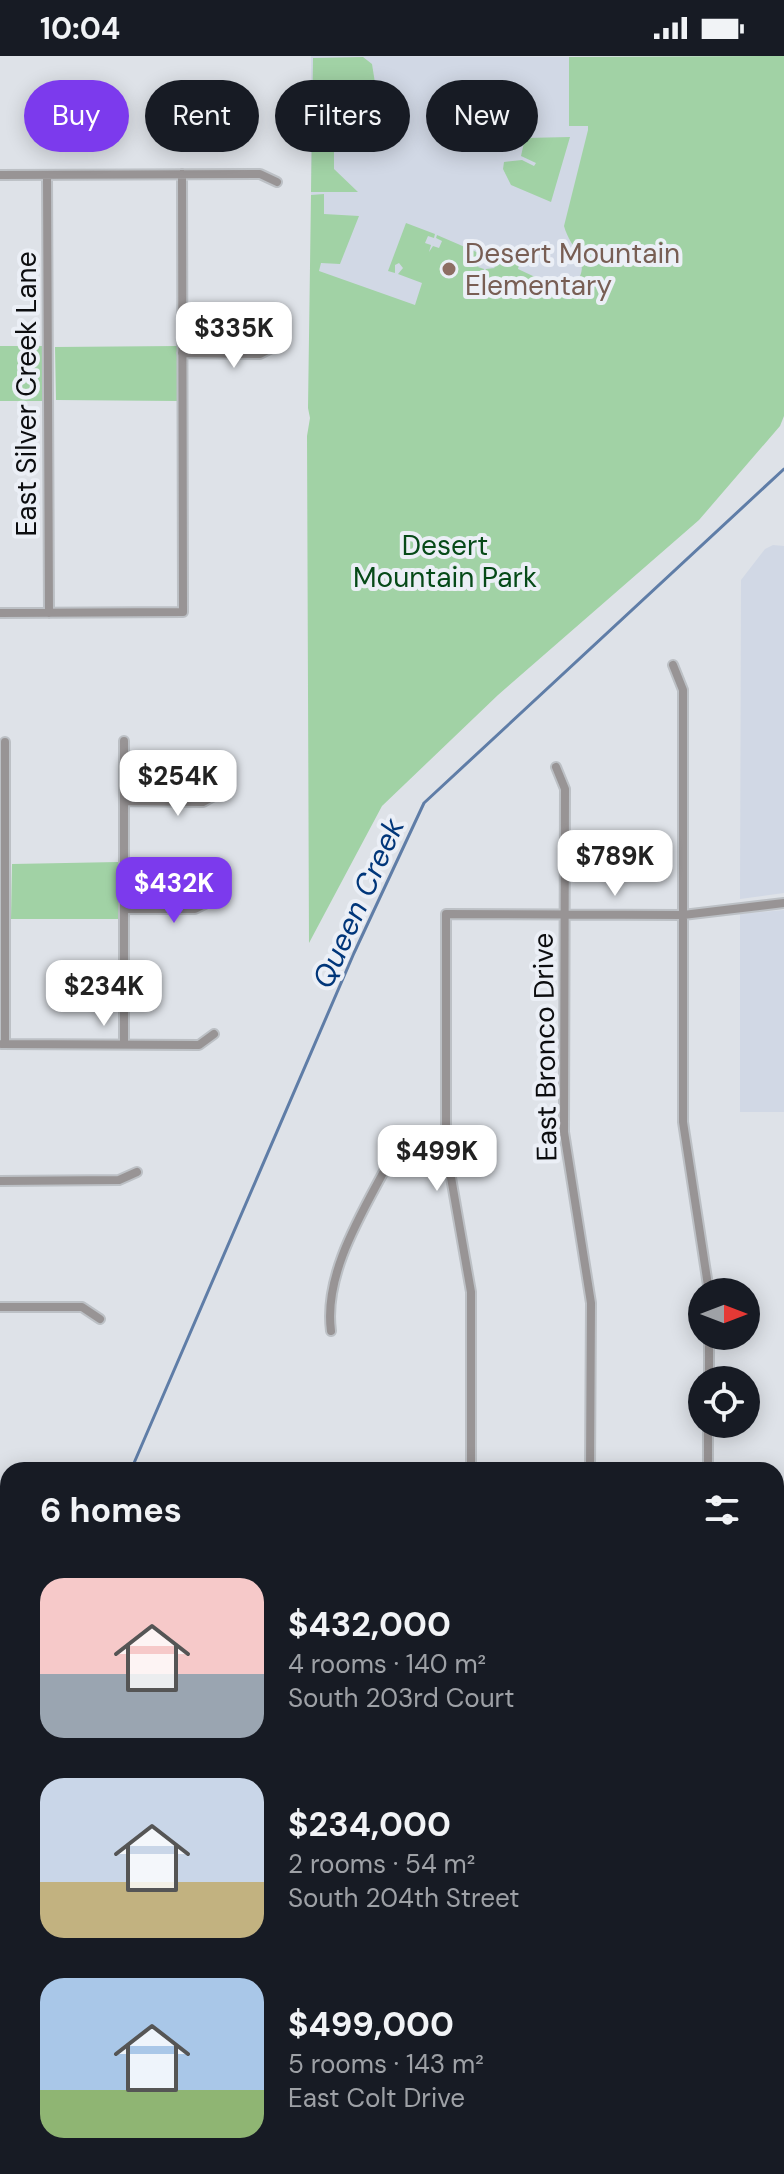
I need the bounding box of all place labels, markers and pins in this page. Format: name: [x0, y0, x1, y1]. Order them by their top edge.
place label: Desert Mountain Elementary: [465, 235, 680, 304]
marker: Desert Mountain Elementary: [440, 260, 458, 278]
pin: $335K: [178, 302, 290, 370]
pin: $254K: [122, 750, 234, 818]
pin: $789K: [559, 830, 671, 898]
pin: $432K: [118, 857, 230, 925]
pin: $234K: [48, 960, 160, 1028]
pin: $499K: [381, 1125, 493, 1193]

